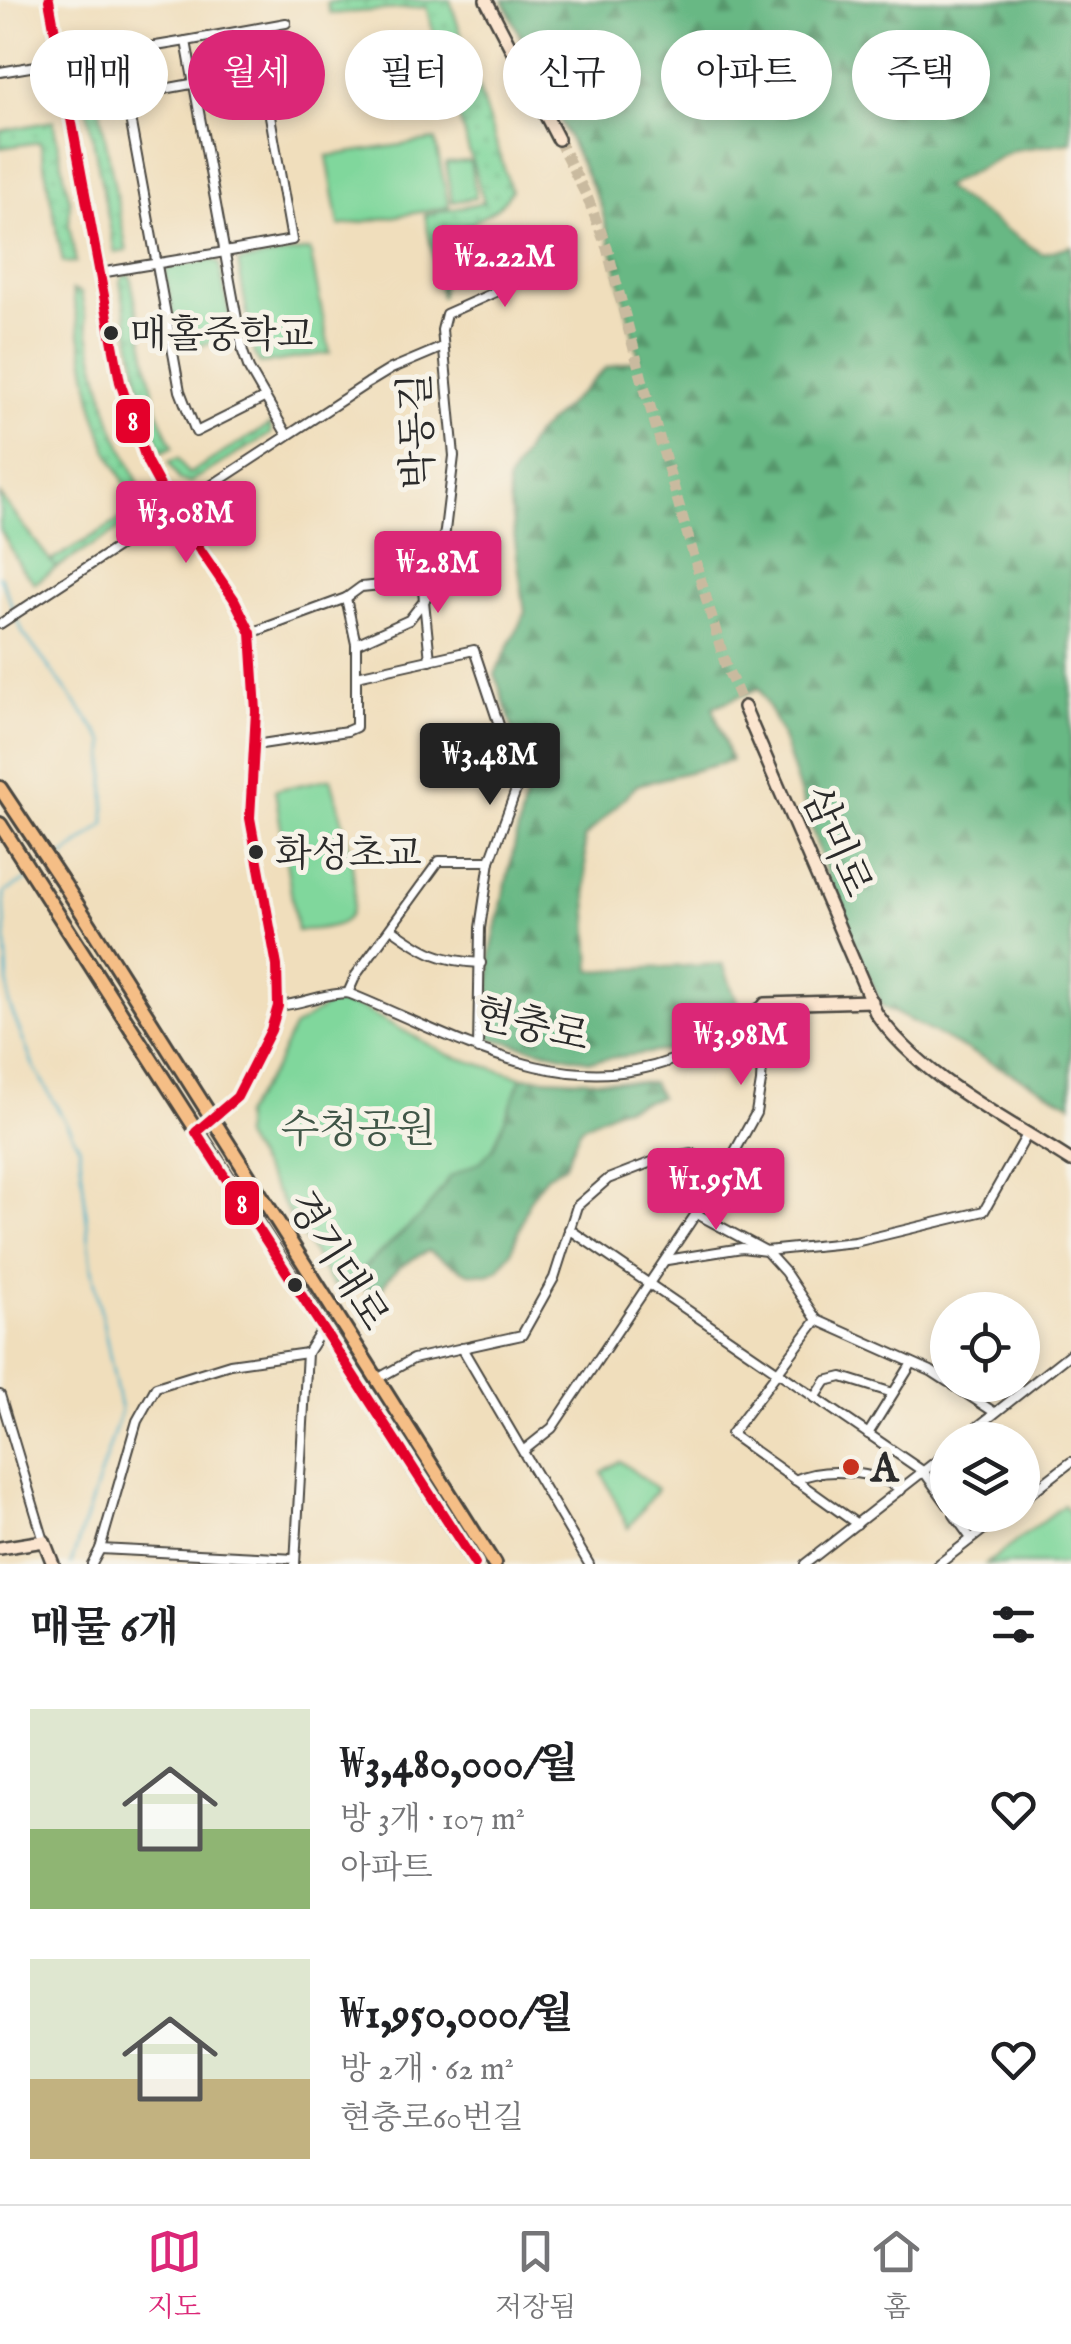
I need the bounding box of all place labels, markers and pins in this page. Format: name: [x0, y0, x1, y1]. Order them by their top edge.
pin: ₩2.22M: [424, 225, 586, 310]
place label: 매홀중학교: [130, 313, 314, 361]
marker: 매홀중학교: [101, 323, 121, 343]
pin: ₩3.08M: [105, 481, 267, 566]
pin: ₩2.8M: [368, 531, 508, 616]
pin: ₩3.48M: [409, 723, 571, 808]
place label: 화성초교: [275, 832, 422, 880]
marker: 화성초교: [246, 842, 266, 862]
pin: ₩3.98M: [660, 1003, 822, 1088]
pin: ₩1.95M: [635, 1148, 797, 1233]
unlabelled marker: [285, 1275, 305, 1295]
place label: A: [869, 1445, 900, 1496]
marker: A: [840, 1456, 862, 1478]

